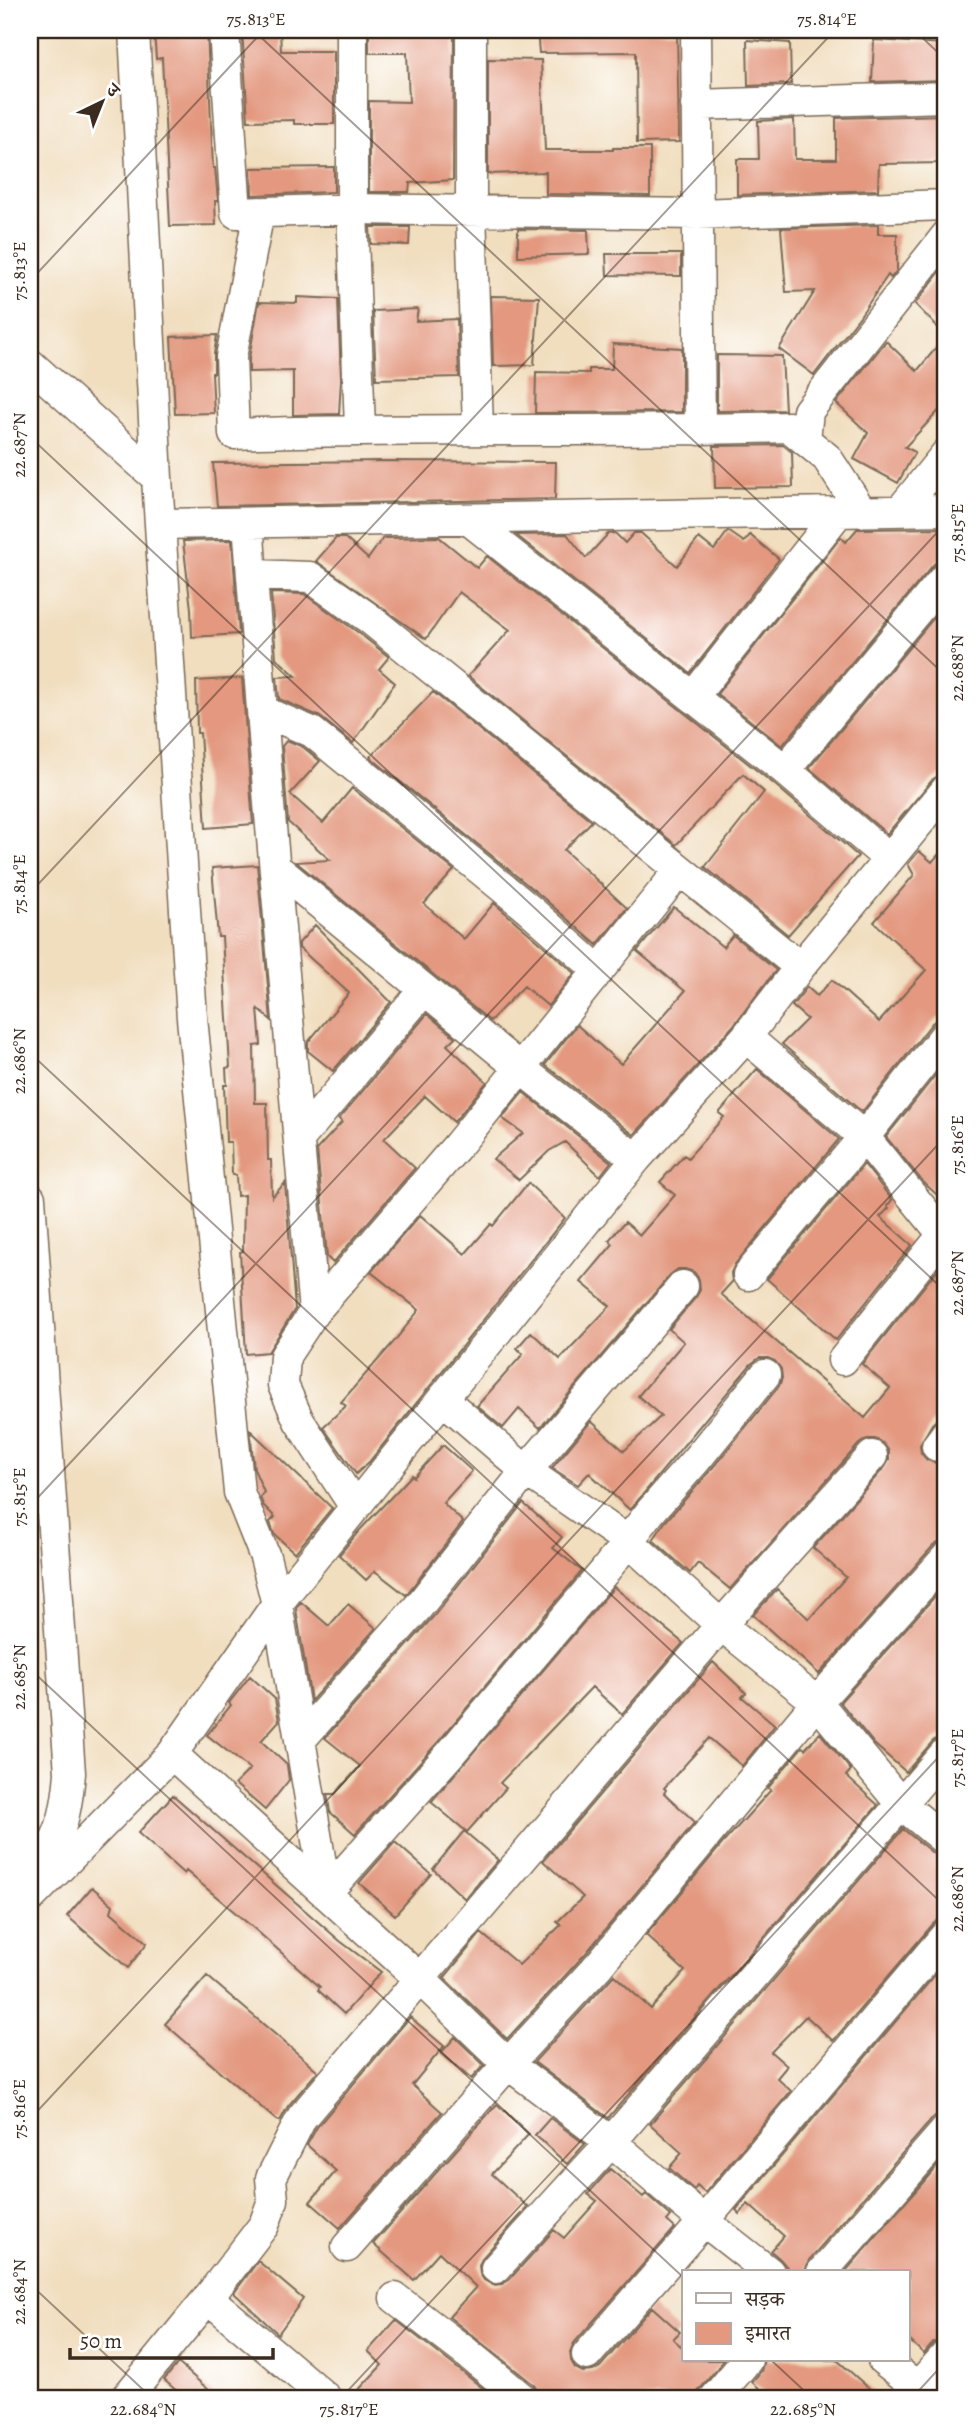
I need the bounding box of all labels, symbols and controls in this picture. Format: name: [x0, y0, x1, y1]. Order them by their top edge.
text: 75.813°E: [226, 7, 286, 31]
text: 75.814°E: [797, 7, 857, 31]
north arrow: [66, 66, 136, 136]
text: उ: [99, 76, 126, 104]
text: 75.813°E: [7, 241, 31, 301]
text: 22.687°N: [7, 412, 31, 478]
text: 75.815°E: [945, 503, 969, 563]
text: 22.688°N: [945, 635, 969, 701]
text: 75.814°E: [7, 854, 31, 914]
text: 22.686°N: [7, 1028, 31, 1094]
text: 75.816°E: [945, 1115, 969, 1175]
text: 22.687°N: [945, 1250, 969, 1316]
text: 75.815°E: [7, 1467, 31, 1527]
text: 22.685°N: [7, 1644, 31, 1710]
text: 75.817°E: [945, 1728, 969, 1788]
text: 22.686°N: [945, 1866, 969, 1932]
text: 75.816°E: [7, 2079, 31, 2139]
text: 22.684°N: [7, 2259, 31, 2325]
legend: [682, 2270, 909, 2362]
text: सड़क: [744, 2285, 785, 2313]
scale bar: [70, 2316, 273, 2360]
text: इमारत: [744, 2319, 792, 2347]
text: 50 m: [80, 2327, 122, 2355]
text: 22.684°N: [110, 2397, 176, 2421]
text: 75.817°E: [319, 2397, 379, 2421]
text: 22.685°N: [770, 2397, 836, 2421]

